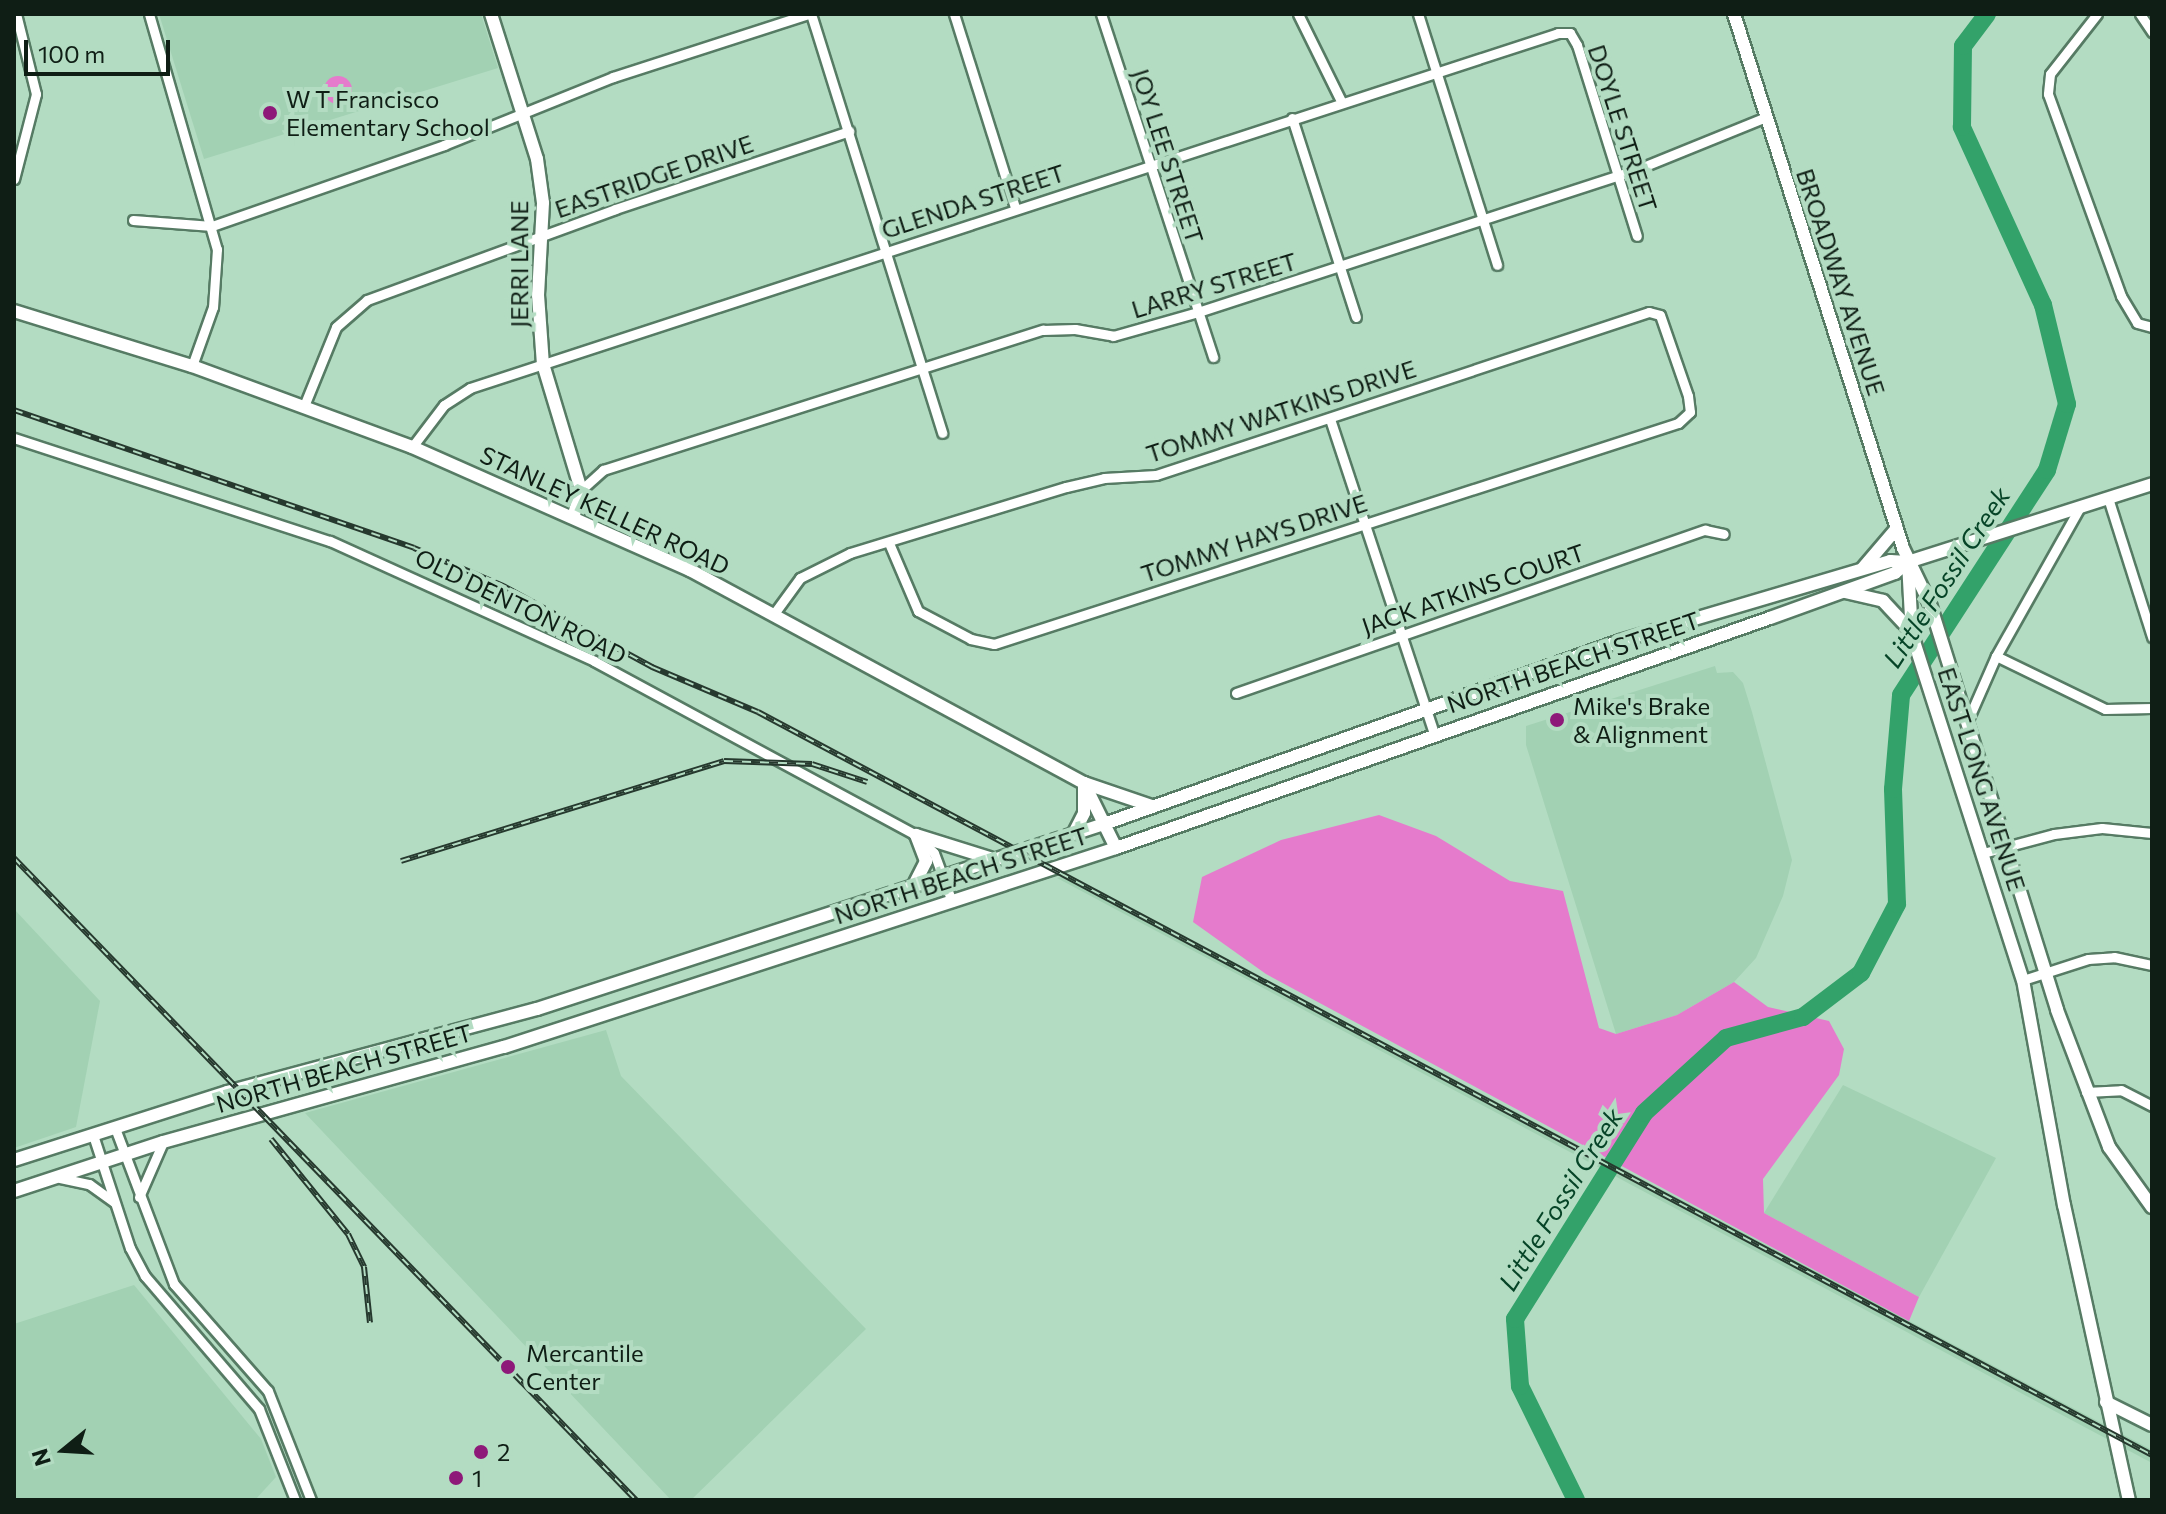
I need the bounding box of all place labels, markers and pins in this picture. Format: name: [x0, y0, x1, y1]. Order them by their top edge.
place label: W T Francisco Elementary School: [286, 85, 490, 141]
marker: W T Francisco Elementary School: [261, 104, 279, 122]
place label: Mike's Brake & Alignment: [1573, 692, 1710, 748]
marker: Mike's Brake & Alignment: [1548, 711, 1566, 729]
place label: Mercantile Center: [526, 1339, 644, 1395]
marker: Mercantile Center: [497, 1356, 519, 1378]
place label: 2: [497, 1438, 510, 1466]
marker: 2: [472, 1443, 490, 1461]
place label: 1: [472, 1464, 482, 1492]
marker: 1: [447, 1469, 465, 1487]

